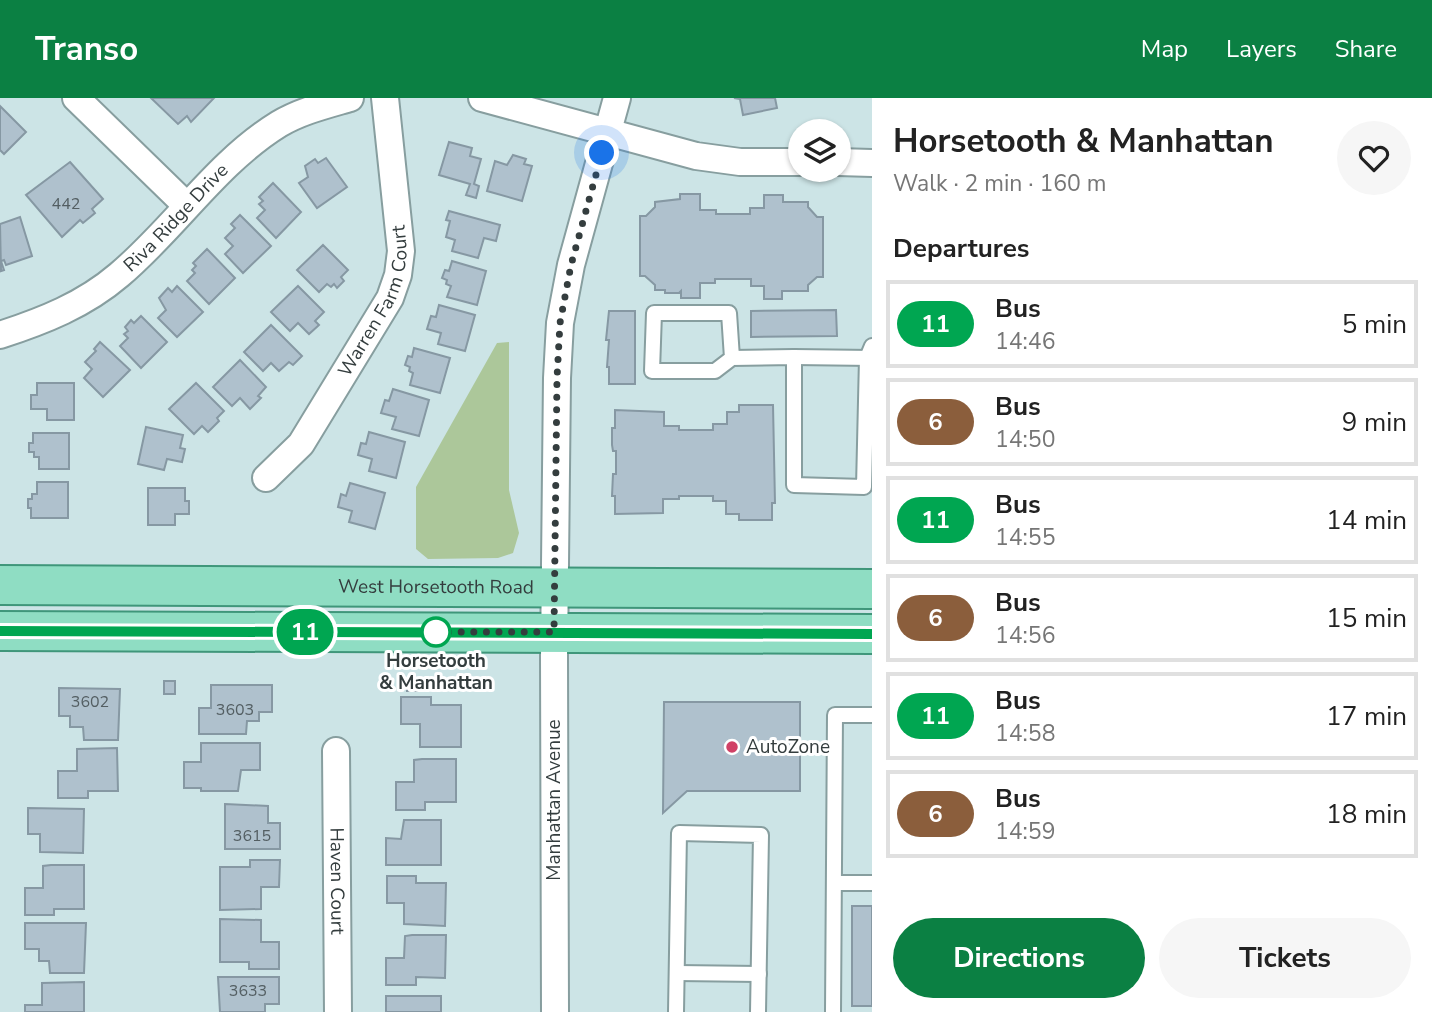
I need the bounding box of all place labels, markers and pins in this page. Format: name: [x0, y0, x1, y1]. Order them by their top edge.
marker: Horsetooth & Manhattan: [421, 617, 451, 647]
place label: Horsetooth & Manhattan: [379, 648, 493, 696]
place label: AutoZone: [746, 734, 830, 760]
marker: AutoZone: [724, 739, 740, 755]

